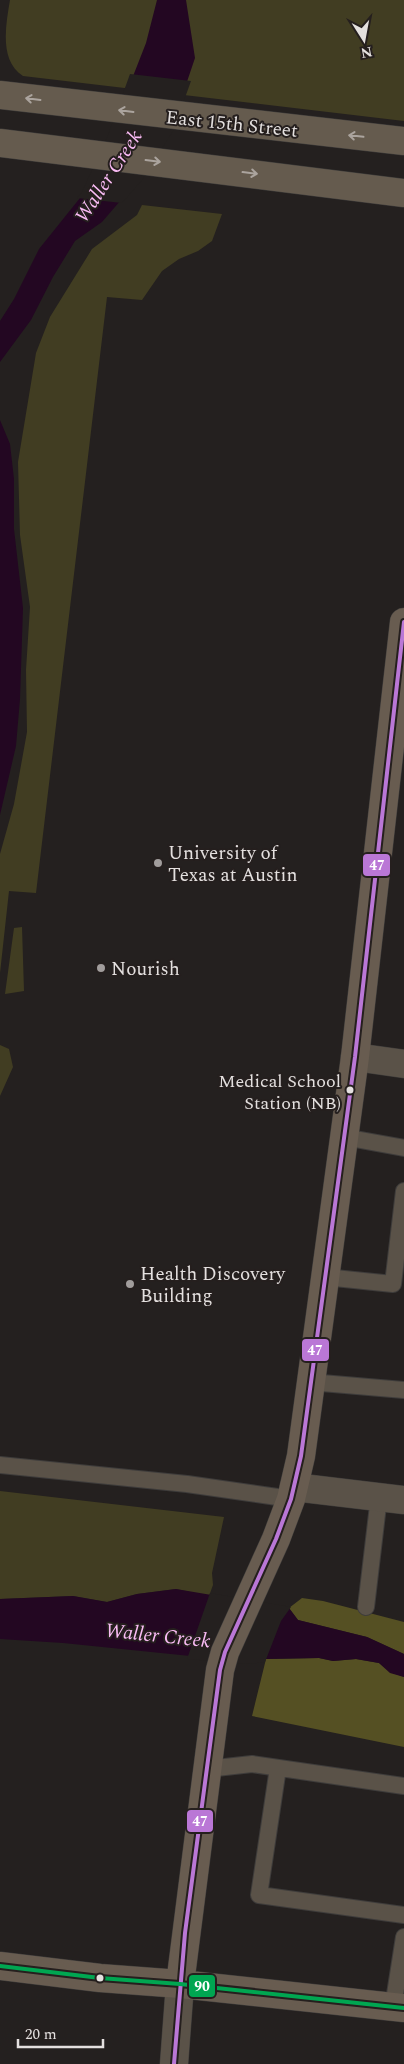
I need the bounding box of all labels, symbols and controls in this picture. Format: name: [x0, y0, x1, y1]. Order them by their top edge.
north arrow: [339, 15, 389, 65]
text: N: [359, 41, 374, 64]
one-way arrow: [26, 94, 42, 104]
street label: East 15th Street: [164, 103, 300, 146]
one-way arrow: [119, 105, 135, 115]
water label: Waller Creek: [67, 123, 151, 229]
one-way arrow: [348, 131, 364, 141]
one-way arrow: [145, 156, 161, 166]
one-way arrow: [242, 169, 258, 179]
place label: University of Texas at Austin: [168, 839, 298, 890]
line badge: 47: [362, 853, 391, 877]
text: 47: [369, 855, 385, 876]
marker: University of Texas at Austin: [152, 857, 164, 869]
place label: Nourish: [111, 955, 180, 984]
marker: Nourish: [95, 962, 107, 974]
place label: Medical School Station (NB): [218, 1068, 341, 1117]
marker: Medical School Station (NB): [345, 1085, 355, 1095]
place label: Health Discovery Building: [140, 1260, 286, 1311]
marker: Health Discovery Building: [124, 1278, 136, 1290]
line badge: 47: [301, 1338, 330, 1362]
text: 47: [307, 1340, 323, 1361]
water label: Waller Creek: [104, 1616, 213, 1657]
line badge: 47: [186, 1809, 214, 1833]
text: 47: [192, 1811, 208, 1832]
unlabelled marker: [95, 1973, 105, 1983]
line badge: 90: [188, 1974, 216, 1998]
text: 90: [194, 1976, 210, 1997]
scale bar: [18, 2016, 102, 2048]
text: 20 m: [25, 2023, 57, 2046]

